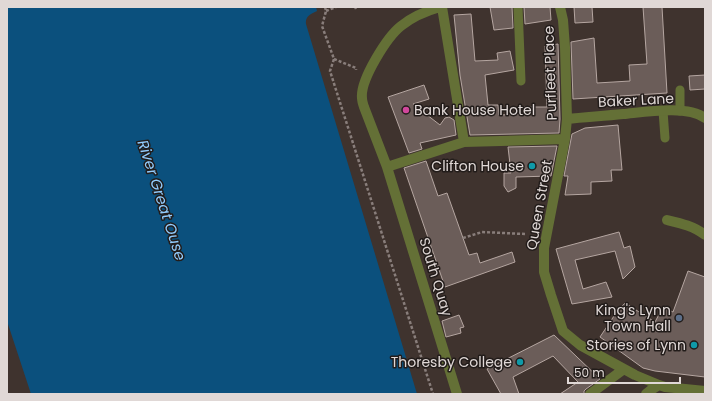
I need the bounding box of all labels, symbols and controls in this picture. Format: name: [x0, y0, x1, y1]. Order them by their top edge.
street label: Purfleet Place: [538, 25, 562, 121]
street label: Baker Lane: [597, 88, 675, 112]
place label: Bank House Hotel: [414, 100, 535, 120]
marker: Bank House Hotel: [401, 105, 411, 115]
water label: River Great Ouse: [133, 137, 191, 263]
place label: Clifton House: [431, 156, 524, 176]
street label: Queen Street: [521, 158, 557, 252]
marker: Clifton House: [527, 161, 537, 171]
street label: South Quay: [415, 235, 457, 319]
place label: King's Lynn Town Hall: [596, 300, 671, 336]
marker: King's Lynn Town Hall: [674, 313, 684, 323]
place label: Stories of Lynn: [586, 335, 686, 355]
marker: Stories of Lynn: [689, 340, 699, 350]
place label: Thoresby College: [391, 352, 512, 372]
marker: Thoresby College: [515, 357, 525, 367]
scale bar: [568, 359, 680, 385]
text: 50 m: [574, 364, 605, 381]

